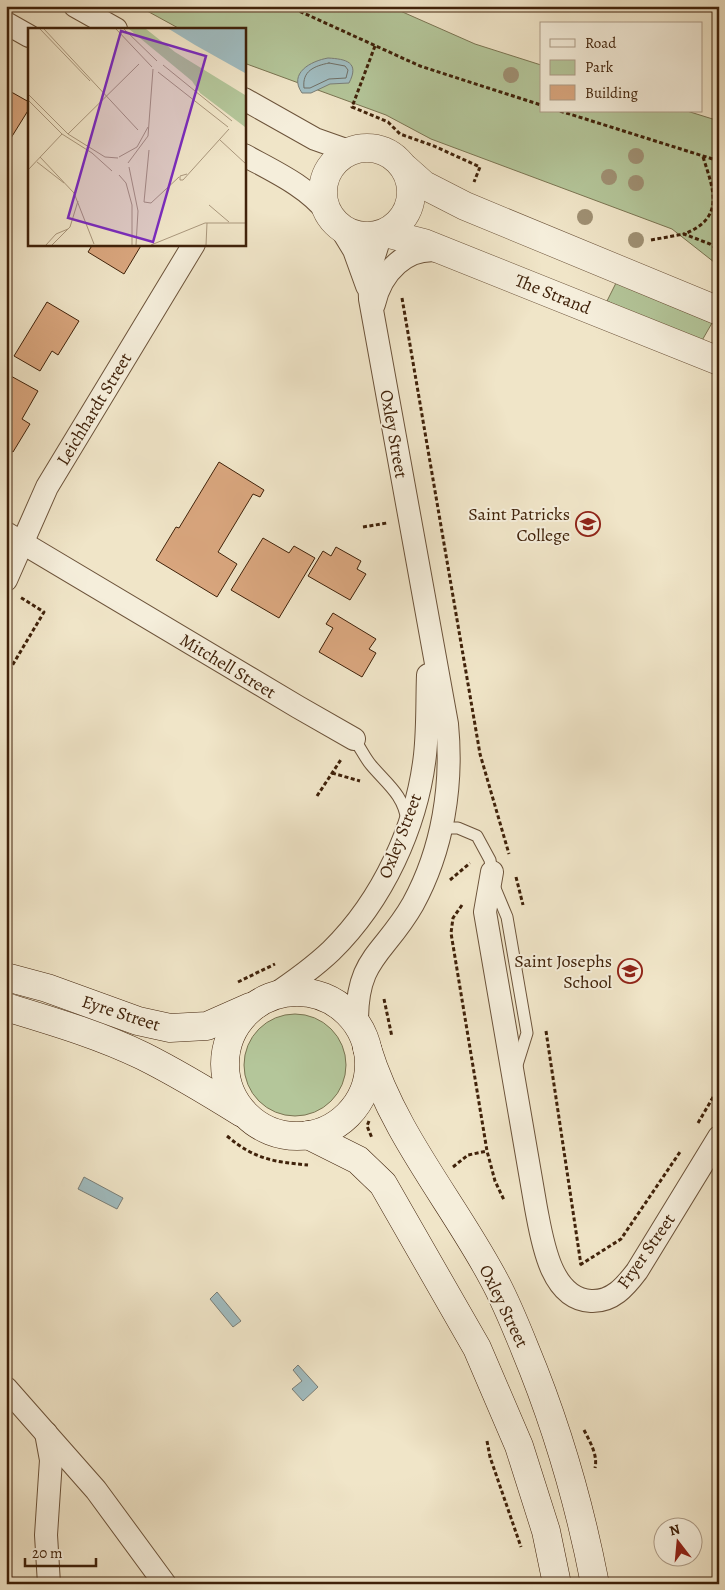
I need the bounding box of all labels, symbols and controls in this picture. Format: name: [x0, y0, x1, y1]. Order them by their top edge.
legend: [540, 22, 702, 112]
inset map: [28, 28, 245, 245]
text: Road: [585, 33, 617, 53]
text: Park: [585, 57, 614, 77]
text: Building: [585, 83, 638, 103]
street label: The Strand: [512, 268, 595, 320]
street label: Leichhardt Street: [51, 348, 137, 470]
street label: Oxley Street: [374, 388, 414, 480]
place label: Saint Patricks College: [468, 502, 570, 547]
school or university icon: Saint Patricks College: [575, 511, 601, 537]
street label: Mitchell Street: [176, 628, 281, 704]
street label: Oxley Street: [373, 790, 427, 882]
place label: Saint Josephs School: [514, 949, 613, 994]
school or university icon: Saint Josephs School: [617, 958, 643, 984]
street label: Eyre Street: [79, 989, 163, 1037]
street label: Fryer Street: [611, 1209, 681, 1293]
street label: Oxley Street: [474, 1261, 534, 1351]
north arrow: [652, 1518, 702, 1568]
text: N: [667, 1519, 682, 1541]
scale bar: [25, 1535, 96, 1567]
text: 20 m: [32, 1543, 63, 1563]

